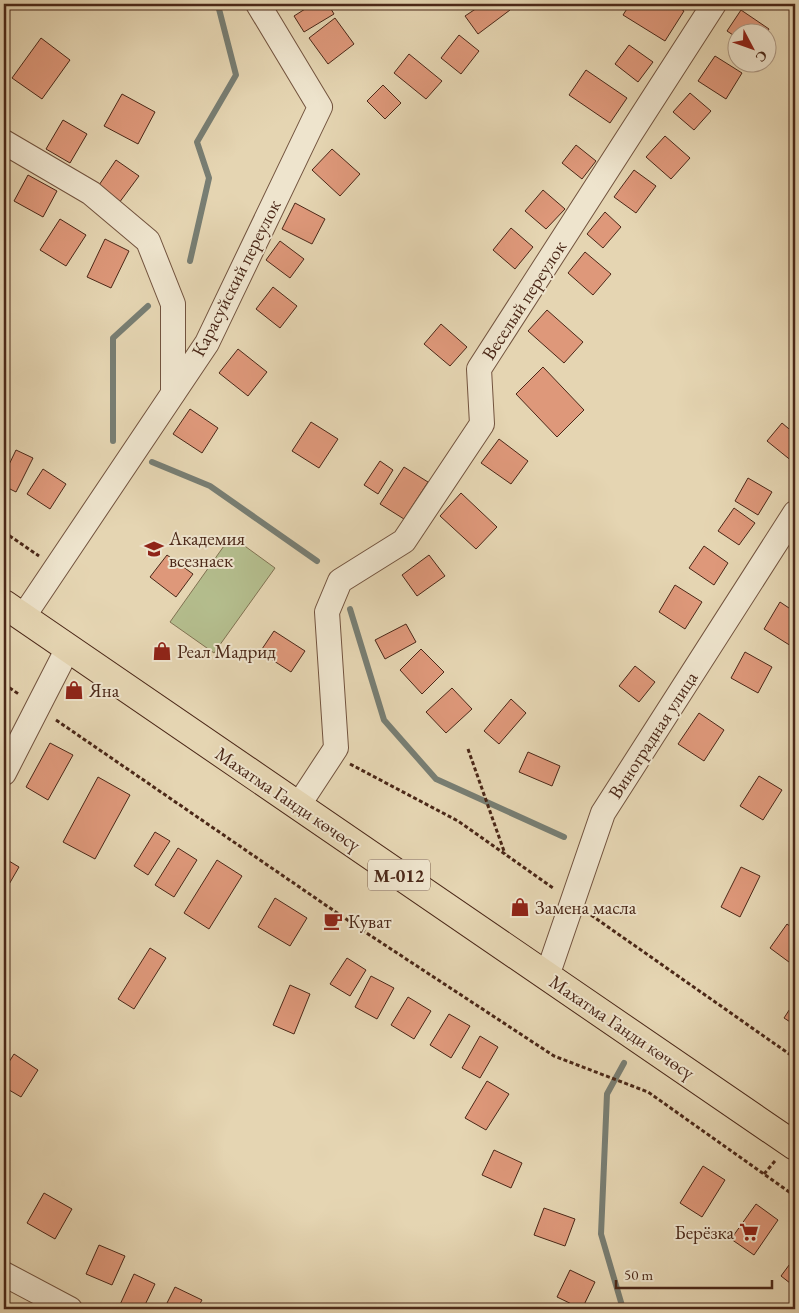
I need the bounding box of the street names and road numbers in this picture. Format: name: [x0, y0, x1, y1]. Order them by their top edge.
street label: Карасуйский переулок: [186, 195, 286, 361]
street label: Веселый переулок: [476, 236, 572, 364]
street label: Виноградная улица: [602, 666, 704, 803]
street label: Махатма Ганди көчөсү: [210, 741, 366, 857]
road number: М-012: [368, 860, 430, 890]
street label: Махатма Ганди көчөсү: [544, 969, 700, 1085]

